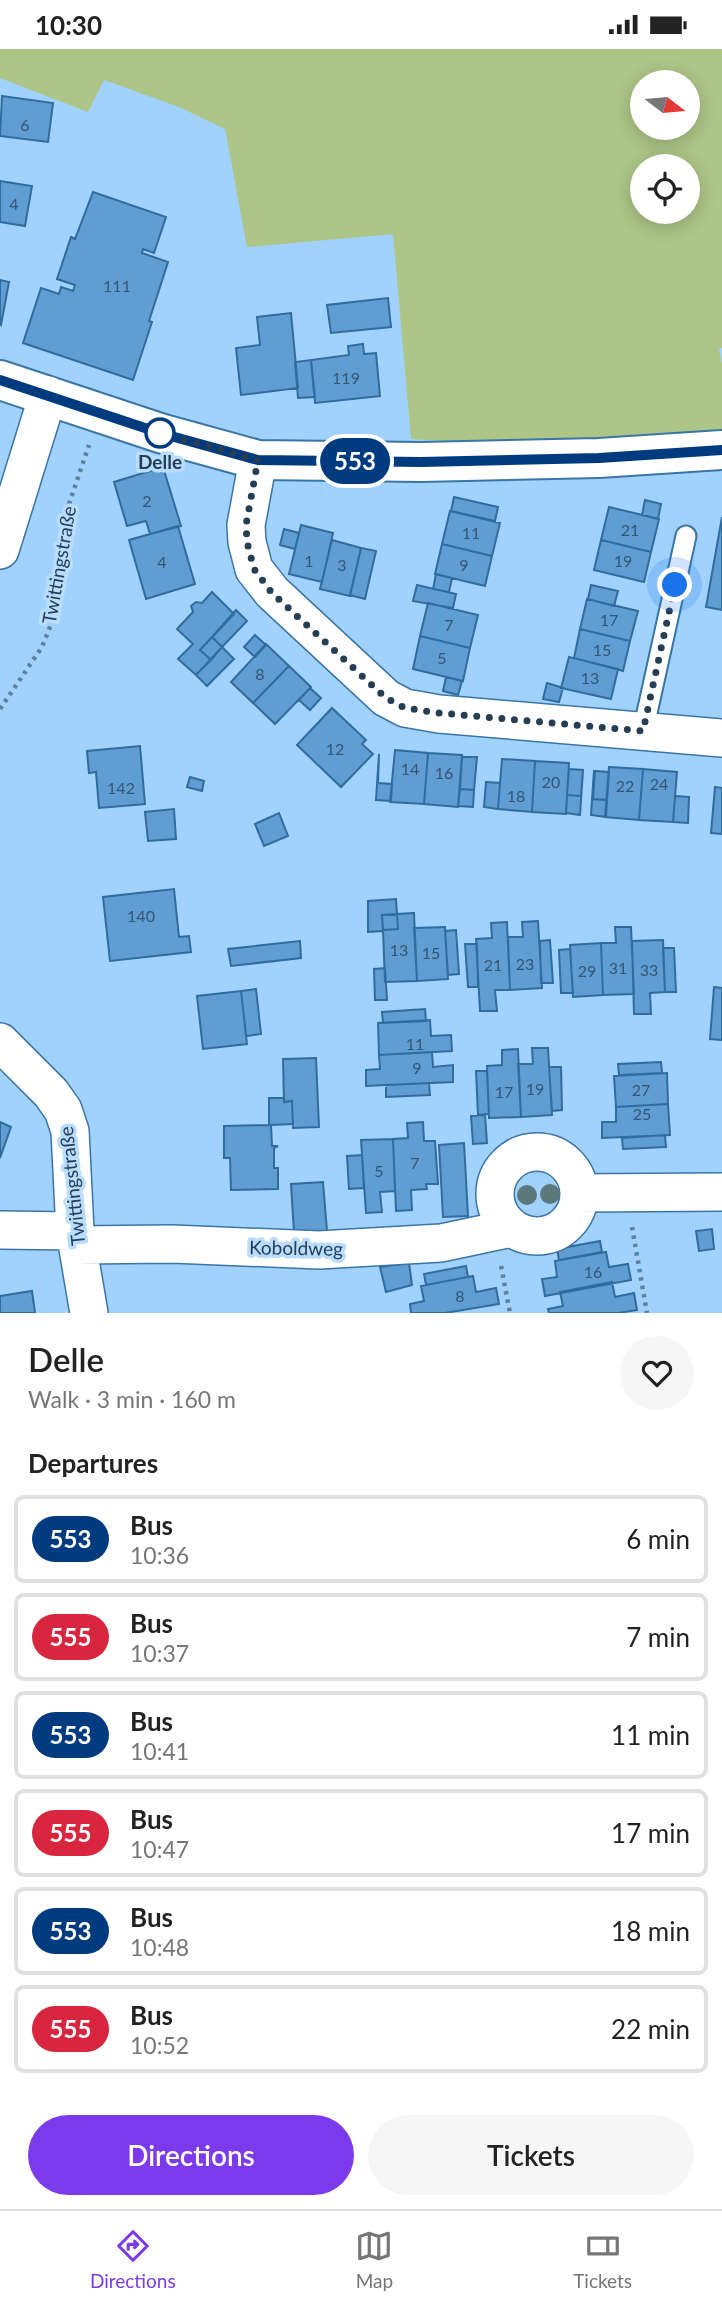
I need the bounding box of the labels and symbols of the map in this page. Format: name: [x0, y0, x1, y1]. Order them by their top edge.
north arrow: [630, 70, 700, 140]
house number: 6: [20, 115, 30, 134]
house number: 4: [9, 194, 19, 213]
house number: 111: [103, 276, 131, 295]
house number: 119: [332, 368, 360, 387]
marker: Delle: [145, 418, 175, 448]
line badge: 553: [315, 438, 395, 484]
place label: Delle: [138, 450, 182, 473]
house number: 2: [142, 491, 152, 510]
street label: Twittingstraße: [37, 504, 80, 626]
house number: 21: [621, 520, 639, 539]
house number: 11: [462, 523, 480, 542]
house number: 1: [304, 551, 314, 570]
house number: 19: [614, 551, 632, 570]
house number: 4: [157, 552, 167, 571]
house number: 3: [337, 555, 347, 574]
house number: 9: [459, 555, 469, 574]
your location: [657, 567, 692, 602]
house number: 17: [600, 610, 618, 629]
house number: 7: [444, 615, 454, 634]
house number: 15: [593, 640, 611, 659]
house number: 5: [437, 648, 447, 667]
house number: 8: [255, 664, 265, 683]
house number: 13: [581, 668, 599, 687]
house number: 12: [326, 739, 344, 758]
house number: 14: [401, 759, 419, 778]
house number: 16: [435, 763, 453, 782]
house number: 20: [542, 772, 560, 791]
house number: 24: [650, 774, 668, 793]
house number: 22: [616, 776, 634, 795]
house number: 142: [107, 778, 135, 797]
house number: 18: [507, 786, 525, 805]
house number: 140: [127, 906, 155, 925]
house number: 13: [390, 940, 408, 959]
house number: 15: [422, 943, 440, 962]
house number: 23: [516, 954, 534, 973]
house number: 21: [484, 955, 502, 974]
house number: 31: [609, 958, 627, 977]
house number: 33: [640, 960, 658, 979]
house number: 29: [578, 961, 596, 980]
house number: 11: [406, 1034, 424, 1053]
house number: 9: [412, 1058, 422, 1077]
house number: 19: [526, 1079, 544, 1098]
house number: 27: [632, 1080, 650, 1099]
house number: 17: [495, 1082, 513, 1101]
house number: 25: [633, 1104, 651, 1123]
street label: Twittingstraße: [54, 1125, 89, 1247]
house number: 7: [410, 1153, 420, 1172]
house number: 5: [374, 1161, 384, 1180]
street label: Koboldweg: [249, 1235, 343, 1260]
house number: 16: [584, 1262, 602, 1281]
house number: 8: [455, 1286, 465, 1305]

